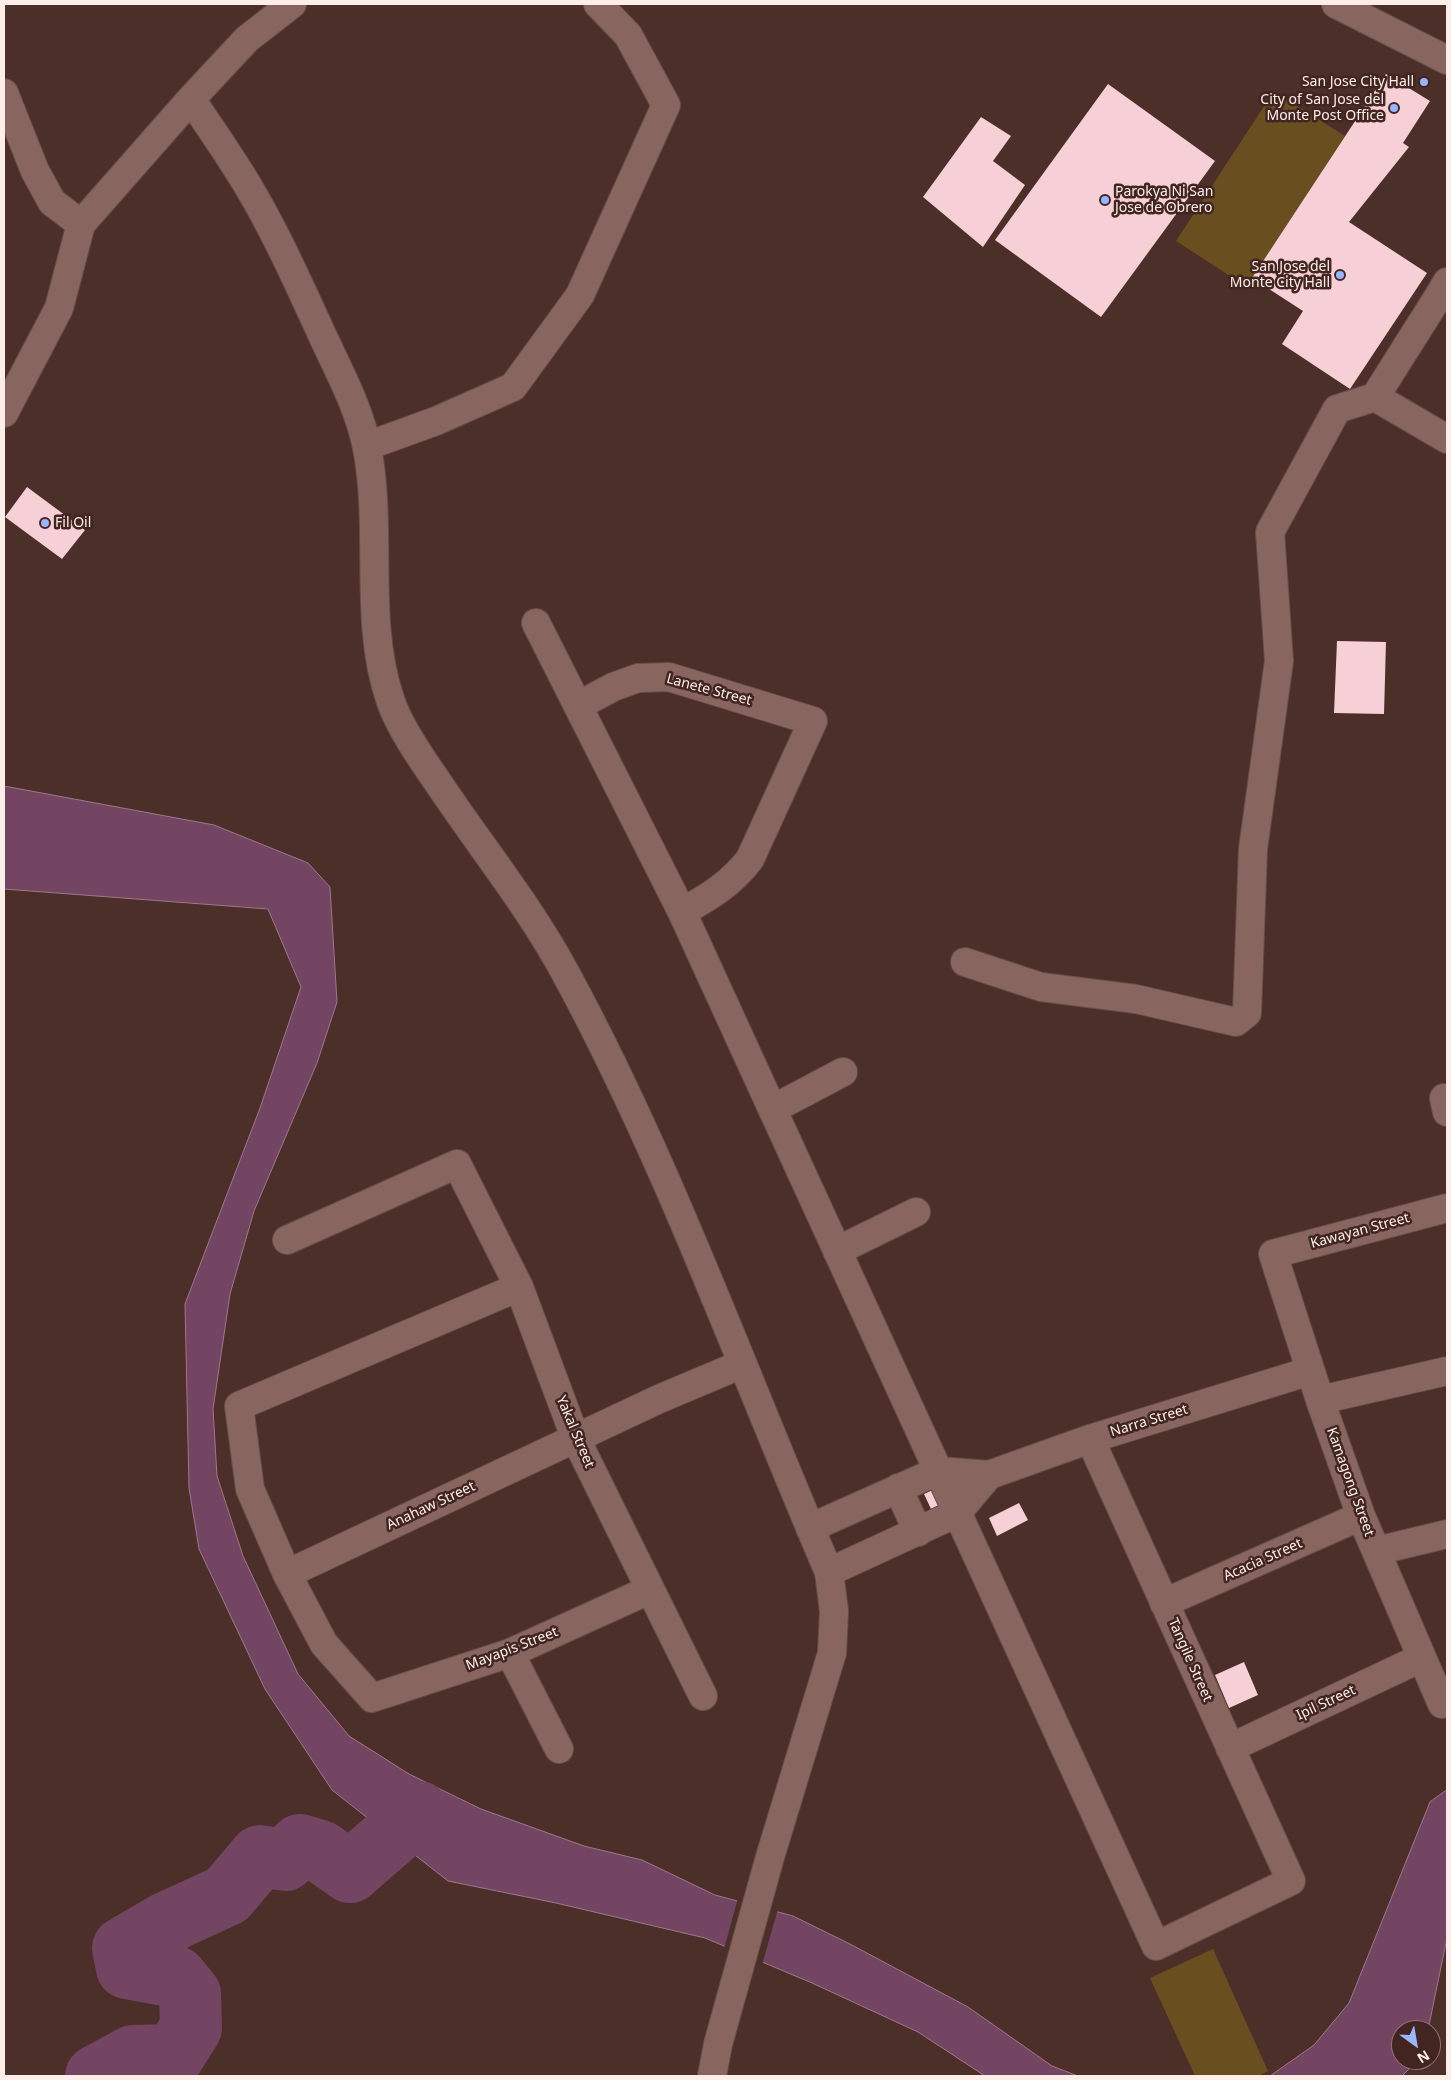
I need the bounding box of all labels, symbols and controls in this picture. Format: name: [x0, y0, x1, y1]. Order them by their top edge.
place label: San Jose City Hall: [1302, 74, 1414, 90]
marker: San Jose City Hall: [1418, 76, 1430, 88]
place label: City of San Jose del Monte Post Office: [1260, 92, 1384, 124]
marker: City of San Jose del Monte Post Office: [1388, 102, 1400, 114]
place label: Parokya Ni San Jose de Obrero: [1115, 184, 1213, 216]
marker: Parokya Ni San Jose de Obrero: [1099, 194, 1111, 206]
place label: San Jose del Monte City Hall: [1230, 259, 1330, 292]
marker: San Jose del Monte City Hall: [1334, 269, 1346, 281]
place label: Fil Oil: [55, 515, 91, 531]
marker: Fil Oil: [39, 517, 51, 529]
street label: Lanete Street: [665, 671, 753, 709]
street label: Kawayan Street: [1309, 1210, 1411, 1252]
street label: Yakal Street: [552, 1393, 598, 1471]
street label: Narra Street: [1108, 1401, 1190, 1441]
street label: Kamagong Street: [1323, 1425, 1377, 1539]
street label: Anahaw Street: [384, 1478, 478, 1534]
street label: Acacia Street: [1221, 1535, 1305, 1585]
street label: Tangile Street: [1164, 1616, 1216, 1704]
street label: Mayapis Street: [464, 1624, 560, 1674]
street label: Ipil Street: [1294, 1682, 1358, 1724]
north arrow: [1391, 2020, 1441, 2070]
text: N: [1414, 2046, 1434, 2068]

